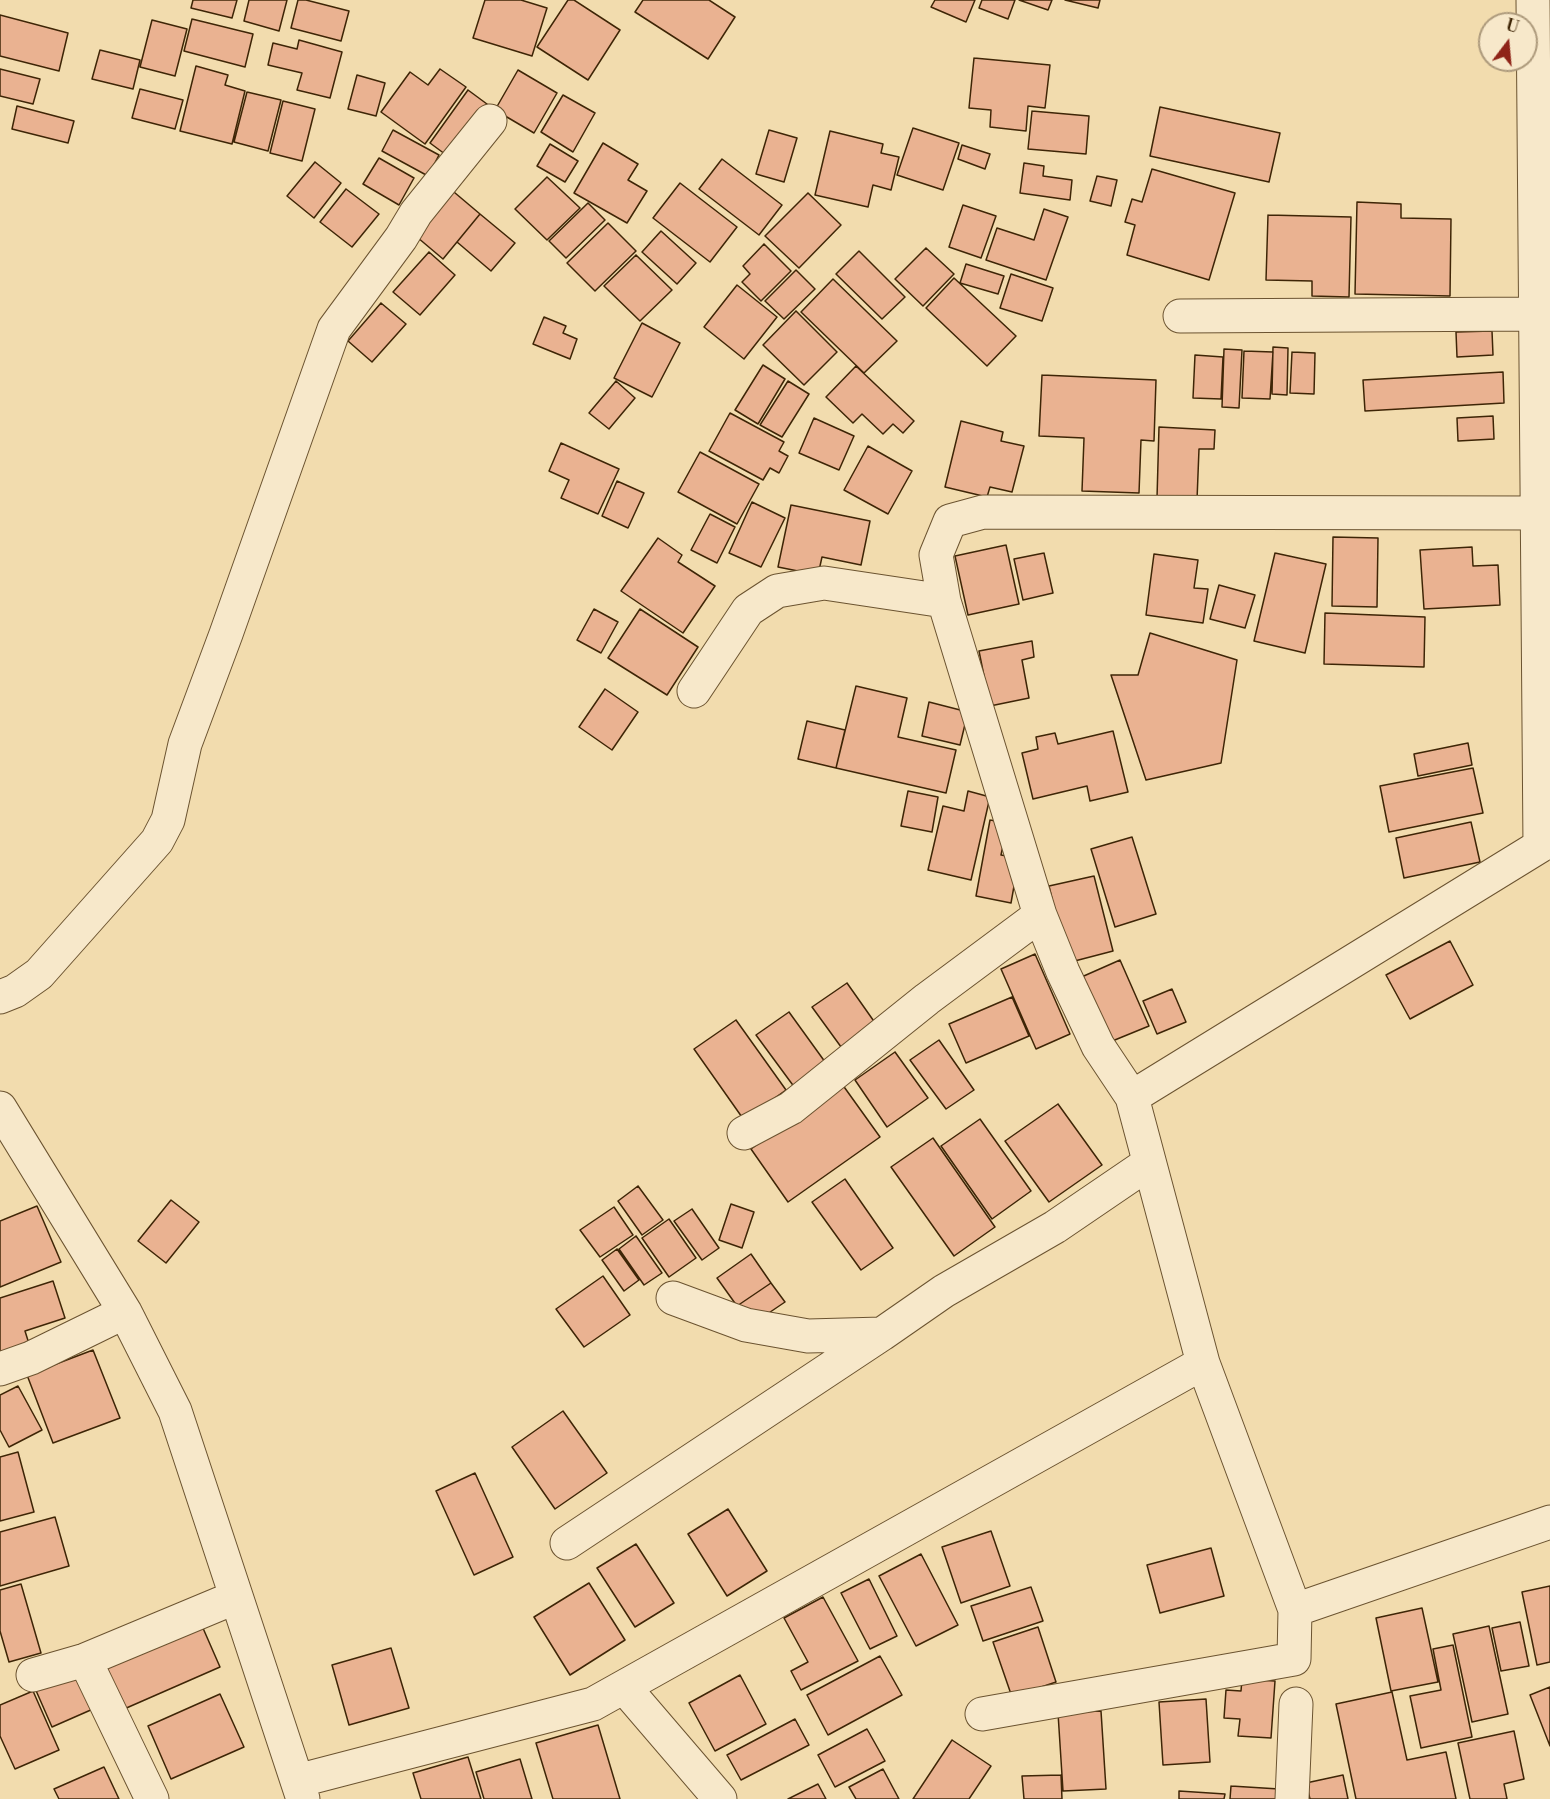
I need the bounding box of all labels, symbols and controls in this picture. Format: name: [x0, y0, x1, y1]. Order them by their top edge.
north arrow: [1478, 12, 1538, 72]
text: U: [1504, 15, 1521, 38]

